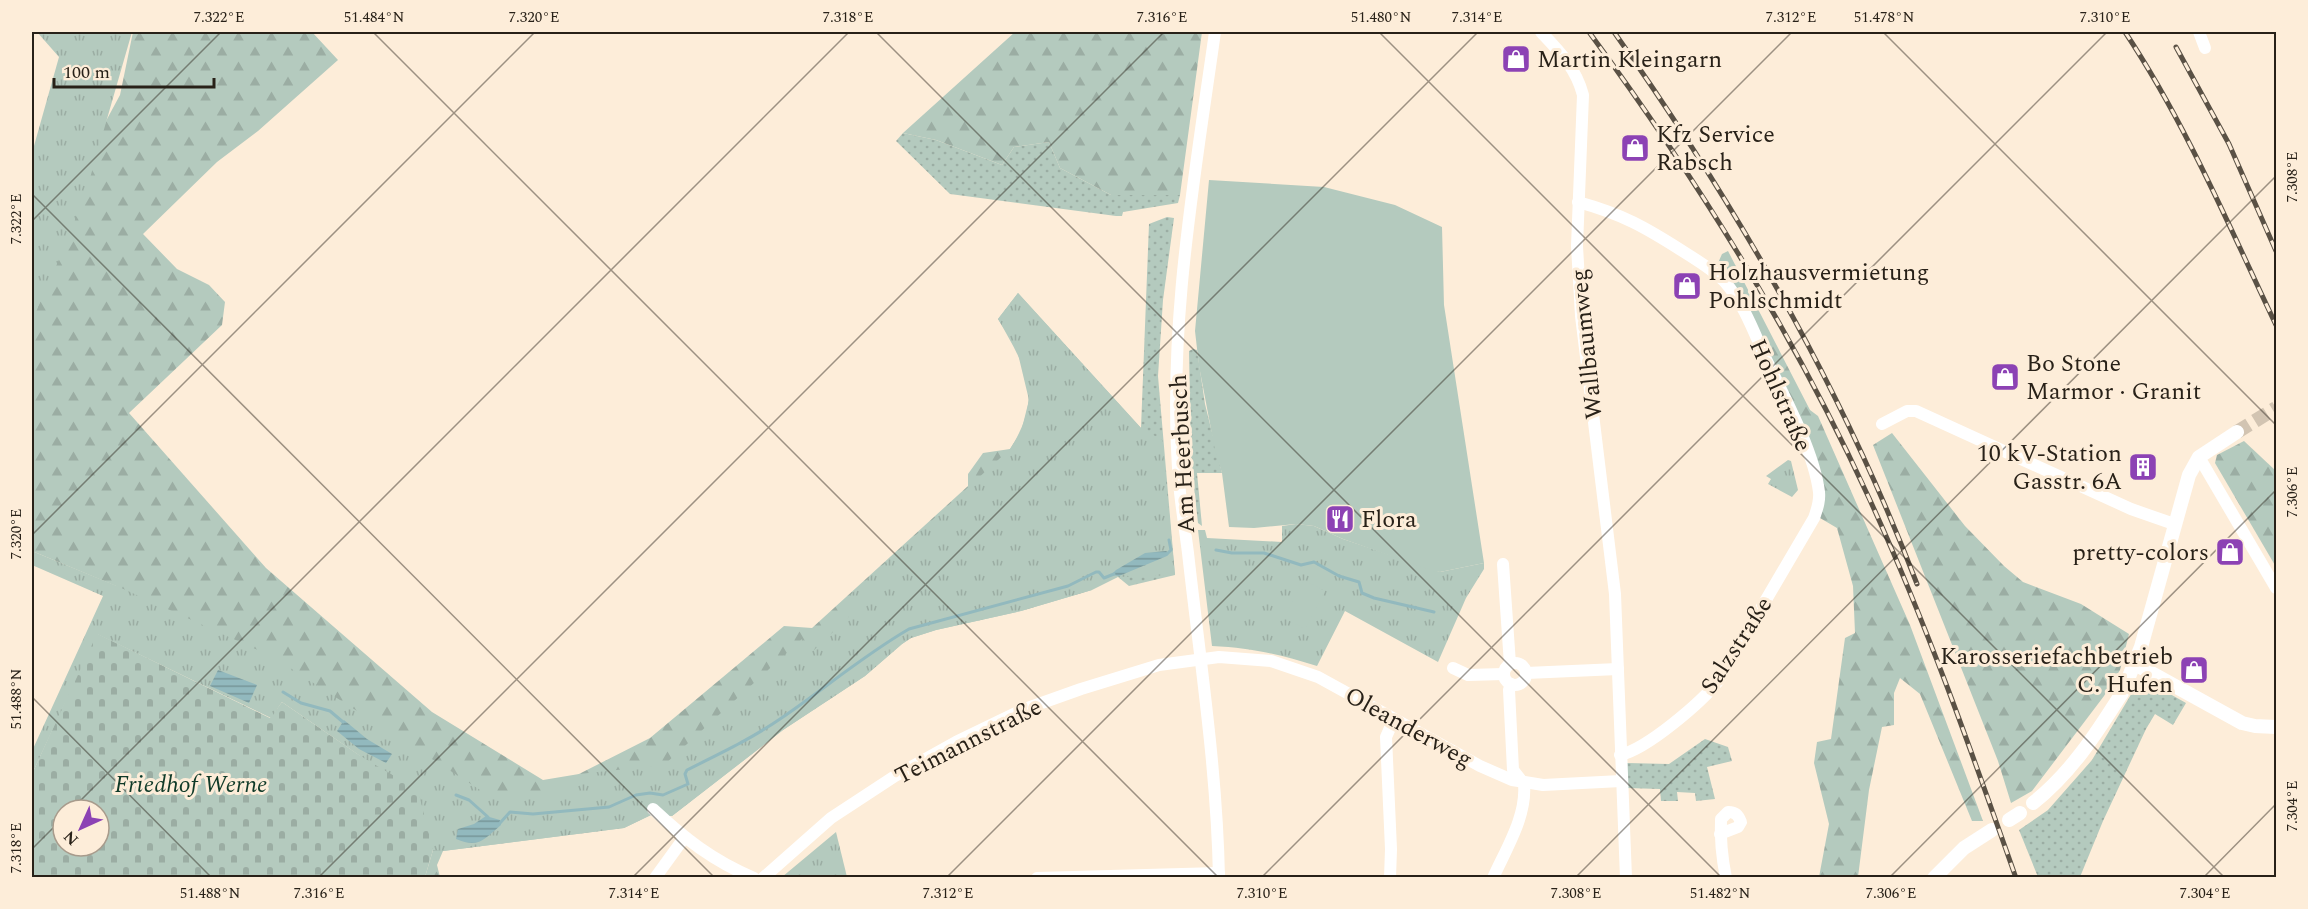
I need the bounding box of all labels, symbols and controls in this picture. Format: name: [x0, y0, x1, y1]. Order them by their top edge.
text: 7.322°E: [193, 6, 245, 29]
text: 51.484°N: [344, 6, 404, 29]
text: 7.320°E: [508, 6, 560, 29]
text: 7.318°E: [822, 6, 874, 29]
text: 7.316°E: [1136, 6, 1188, 29]
text: 51.480°N: [1351, 6, 1411, 29]
text: 7.314°E: [1451, 6, 1503, 29]
text: 7.312°E: [1765, 6, 1817, 29]
text: 51.478°N: [1854, 6, 1914, 29]
text: 7.310°E: [2079, 6, 2131, 29]
place label: Martin Kleingarn: [1537, 42, 1722, 78]
shop icon: Martin Kleingarn: [1500, 43, 1532, 75]
scale bar: [54, 51, 214, 89]
text: 100 m: [63, 59, 110, 86]
place label: Kfz Service Rabsch: [1656, 117, 1775, 181]
shop icon: Kfz Service Rabsch: [1619, 132, 1651, 164]
text: 7.308°E: [2281, 151, 2304, 203]
text: 7.322°E: [5, 193, 28, 245]
place label: Holzhausvermietung Pohlschmidt: [1708, 255, 1929, 319]
street label: Wallbaumweg: [1561, 267, 1613, 421]
shop icon: Holzhausvermietung Pohlschmidt: [1671, 270, 1703, 302]
street label: Hohlstraße: [1739, 333, 1821, 457]
place label: Bo Stone Marmor · Granit: [2026, 346, 2201, 410]
shop icon: Bo Stone Marmor · Granit: [1989, 361, 2021, 393]
street label: Am Heerbusch: [1161, 373, 1205, 535]
place label: 10 kV-Station Gasstr. 6A: [1977, 436, 2122, 500]
building icon: 10 kV-Station Gasstr. 6A: [2127, 451, 2159, 483]
text: 7.306°E: [2281, 466, 2304, 518]
place label: Flora: [1361, 502, 1417, 538]
restaurant icon: Flora: [1324, 503, 1356, 535]
text: 7.320°E: [5, 508, 28, 560]
place label: pretty-colors: [2072, 535, 2209, 571]
shop icon: pretty-colors: [2214, 536, 2246, 568]
street label: Salzstraße: [1692, 590, 1782, 701]
place label: Karosseriefachbetrieb C. Hufen: [1940, 639, 2173, 703]
shop icon: Karosseriefachbetrieb C. Hufen: [2178, 654, 2210, 686]
text: 51.488°N: [5, 669, 28, 729]
street label: Oleanderweg: [1338, 678, 1479, 778]
street label: Teimannstraße: [889, 689, 1048, 794]
park label: Friedhof Werne: [115, 767, 268, 803]
text: 7.304°E: [2281, 780, 2304, 832]
north arrow: [51, 798, 111, 858]
text: 7.318°E: [5, 822, 28, 874]
text: N: [58, 825, 84, 851]
text: 51.488°N: [180, 882, 240, 905]
text: 7.316°E: [293, 882, 345, 905]
text: 7.314°E: [608, 882, 660, 905]
text: 7.312°E: [922, 882, 974, 905]
text: 7.310°E: [1236, 882, 1288, 905]
text: 7.308°E: [1550, 882, 1602, 905]
text: 51.482°N: [1690, 882, 1750, 905]
text: 7.306°E: [1865, 882, 1917, 905]
text: 7.304°E: [2179, 882, 2231, 905]

